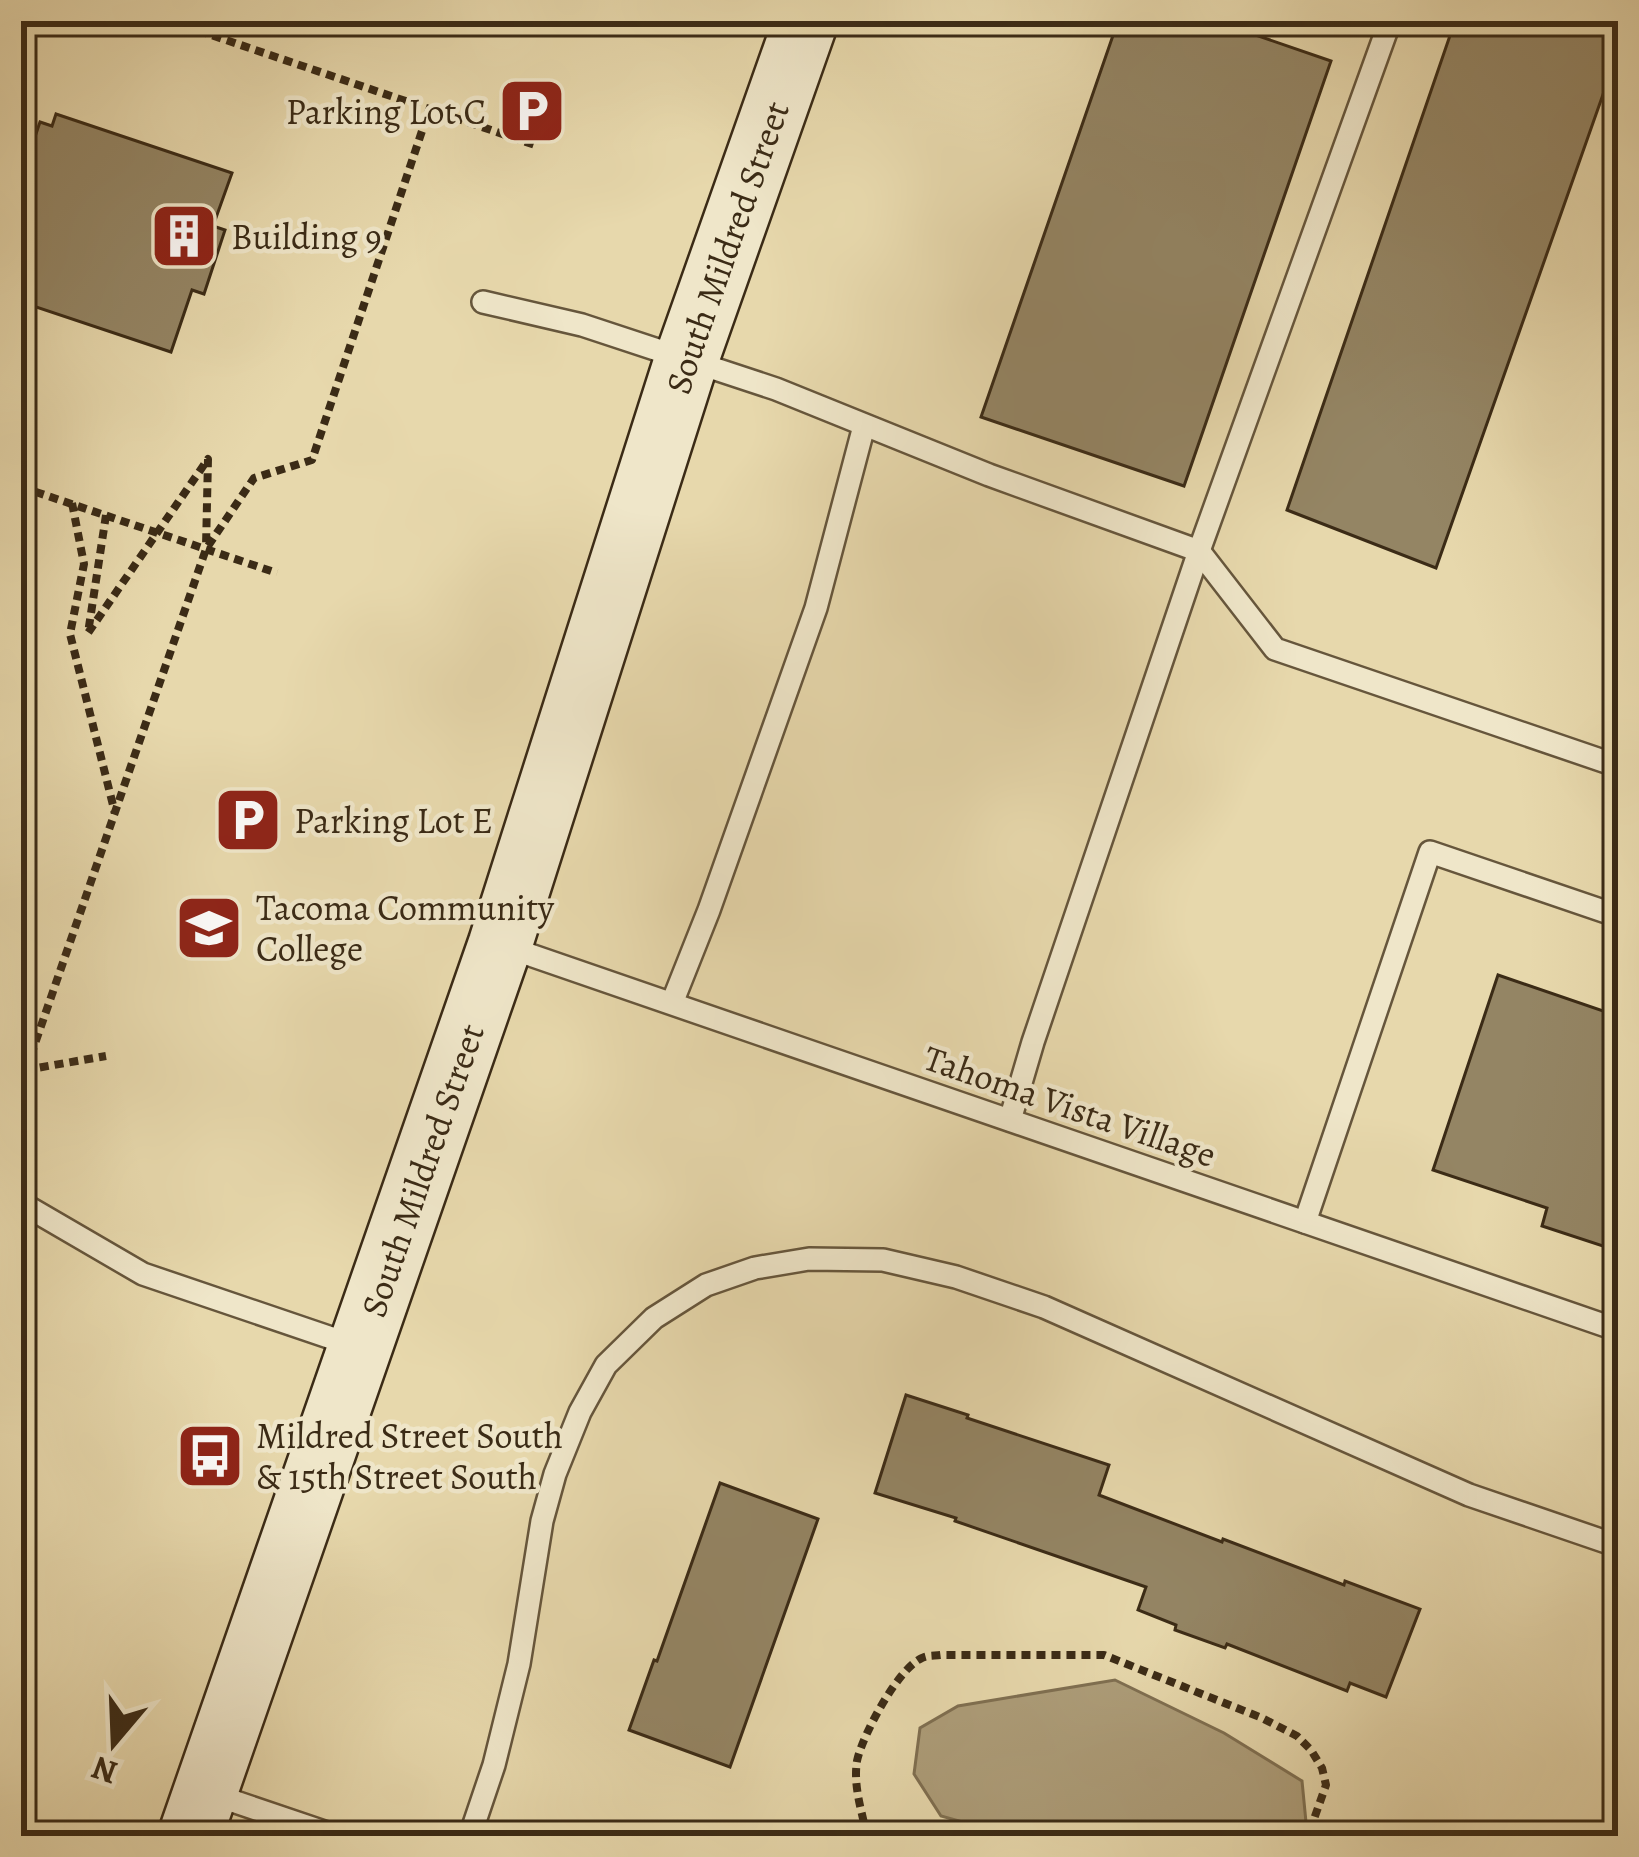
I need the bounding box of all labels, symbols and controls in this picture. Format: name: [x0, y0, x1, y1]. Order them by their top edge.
parking icon: Parking Lot C: [497, 76, 567, 146]
place label: Parking Lot C: [286, 87, 486, 136]
street label: South Mildred Street: [653, 94, 800, 400]
building icon: Building 9: [149, 201, 219, 271]
place label: Building 9: [231, 212, 382, 261]
parking icon: Parking Lot E: [213, 785, 283, 855]
place label: Parking Lot E: [294, 796, 493, 845]
place label: Tacoma Community College: [256, 883, 555, 973]
school or university icon: Tacoma Community College: [174, 893, 244, 963]
street label: South Mildred Street: [348, 1017, 495, 1323]
street label: Tahoma Vista Village: [917, 1033, 1223, 1179]
place label: Mildred Street South & 15th Street South: [256, 1411, 563, 1501]
bus stop icon: Mildred Street South & 15th Street South: [175, 1421, 245, 1491]
north arrow: [54, 1683, 174, 1803]
text: N: [86, 1746, 123, 1796]

